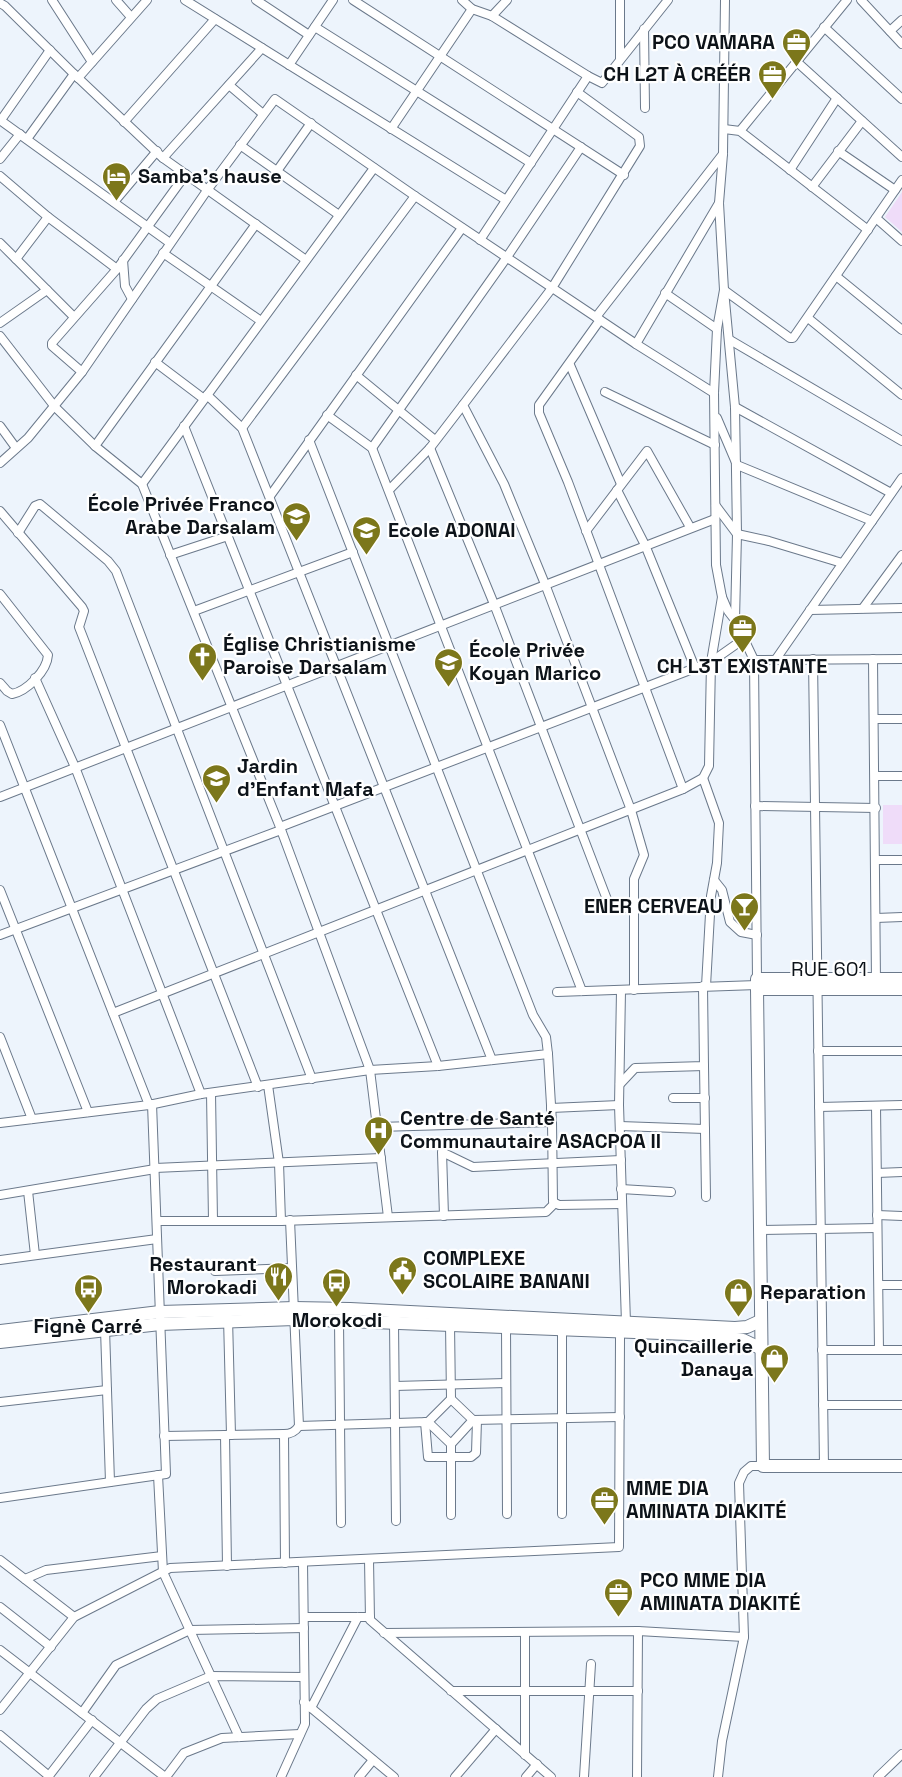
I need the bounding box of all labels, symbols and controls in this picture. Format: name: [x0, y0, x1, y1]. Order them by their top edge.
office icon: PCO VAMARA: [780, 26, 812, 68]
place label: PCO VAMARA: [652, 29, 775, 55]
office icon: CH L2T À CRÉÉR: [756, 58, 788, 100]
place label: CH L2T À CRÉÉR: [603, 61, 751, 87]
hotel icon: Samba's hause: [101, 160, 133, 202]
place label: Samba's hause: [138, 163, 282, 189]
place label: École Privée Franco Arabe Darsalam: [88, 491, 275, 540]
school or university icon: École Privée Franco Arabe Darsalam: [280, 500, 312, 542]
school or university icon: Ecole ADONAI: [351, 514, 383, 556]
place label: Ecole ADONAI: [388, 517, 516, 543]
office icon: CH L3T EXISTANTE: [726, 612, 758, 654]
place label: Église Christianisme Paroise Darsalam: [223, 631, 416, 680]
place label: École Privée Koyan Marico: [469, 637, 601, 686]
church icon: Église Christianisme Paroise Darsalam: [186, 640, 218, 682]
school or university icon: École Privée Koyan Marico: [432, 646, 464, 688]
place label: CH L3T EXISTANTE: [657, 653, 827, 679]
place label: Jardin d'Enfant Mafa: [237, 753, 374, 802]
school or university icon: Jardin d'Enfant Mafa: [200, 762, 232, 804]
bar icon: ENER CERVEAU: [728, 890, 760, 932]
place label: ENER CERVEAU: [584, 893, 723, 919]
street label: RUE 601: [791, 956, 867, 982]
place label: Centre de Santé Communautaire ASACPOA II: [400, 1105, 661, 1154]
hospital icon: Centre de Santé Communautaire ASACPOA II: [363, 1114, 395, 1156]
place label: COMPLEXE SCOLAIRE BANANI: [423, 1245, 590, 1294]
place label: Restaurant Morokadi: [149, 1251, 257, 1300]
public building icon: COMPLEXE SCOLAIRE BANANI: [386, 1254, 418, 1296]
restaurant icon: Restaurant Morokadi: [262, 1260, 294, 1302]
bus stop icon: Morokodi: [321, 1266, 353, 1308]
bus stop icon: Fignè Carré: [72, 1272, 104, 1314]
shop icon: Reparation: [723, 1276, 755, 1318]
place label: Reparation: [760, 1279, 866, 1305]
place label: Morokodi: [292, 1307, 382, 1333]
place label: Fignè Carré: [33, 1313, 143, 1339]
place label: Quincaillerie Danaya: [634, 1333, 753, 1382]
shop icon: Quincaillerie Danaya: [758, 1342, 790, 1384]
place label: MME DIA AMINATA DIAKITÉ: [626, 1475, 786, 1524]
office icon: MME DIA AMINATA DIAKITÉ: [589, 1484, 621, 1526]
place label: PCO MME DIA AMINATA DIAKITÉ: [640, 1567, 800, 1616]
office icon: PCO MME DIA AMINATA DIAKITÉ: [603, 1576, 635, 1618]

